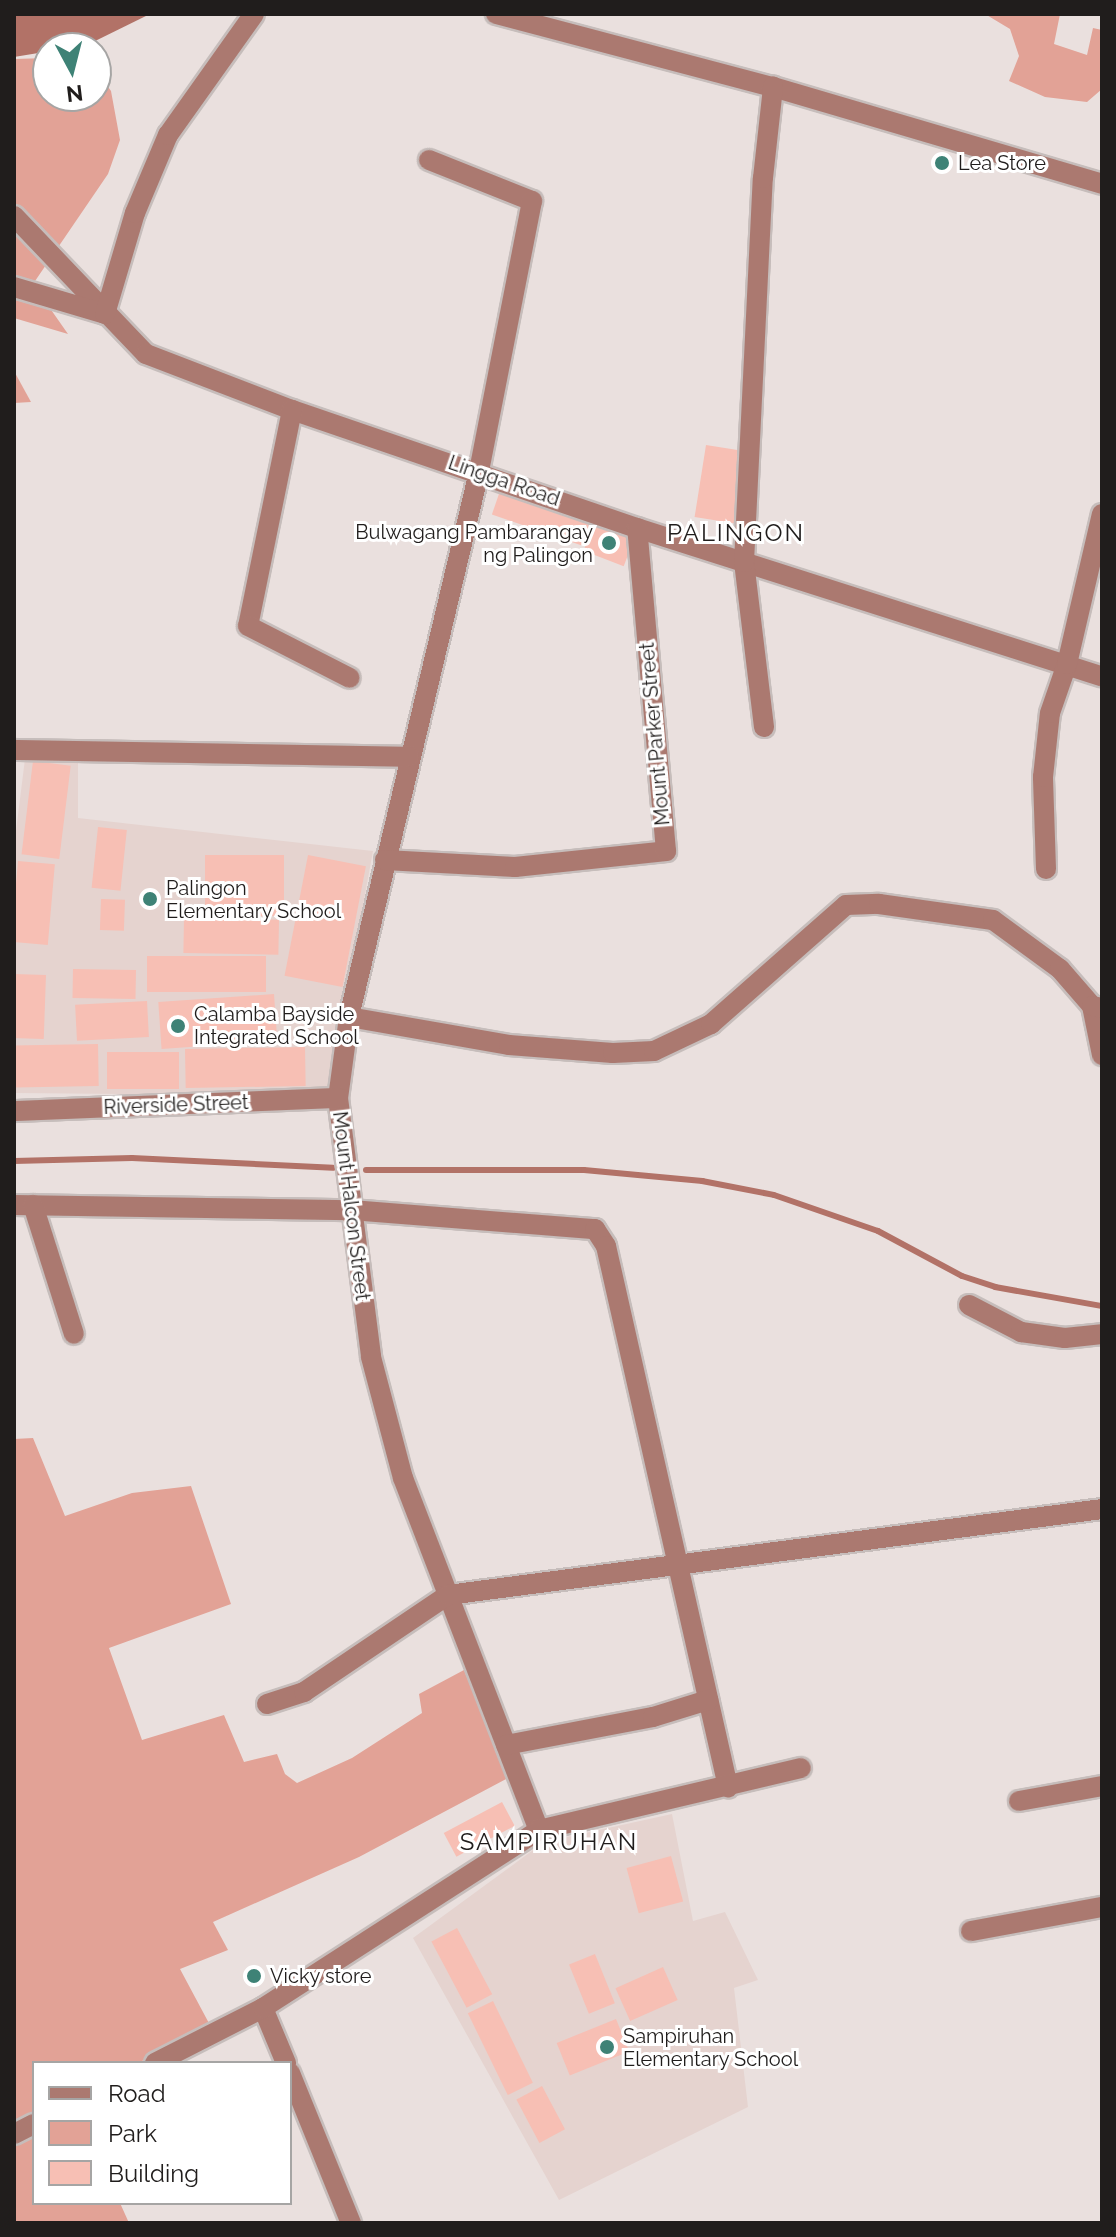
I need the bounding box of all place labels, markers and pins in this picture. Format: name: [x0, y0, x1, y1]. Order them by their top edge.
place label: Lea Store: [958, 151, 1046, 175]
marker: Lea Store: [933, 154, 951, 172]
place label: Bulwagang Pambarangay ng Palingon: [355, 520, 593, 567]
marker: Bulwagang Pambarangay ng Palingon: [600, 534, 618, 552]
place label: Palingon Elementary School: [166, 876, 342, 923]
marker: Palingon Elementary School: [141, 890, 159, 908]
place label: Calamba Bayside Integrated School: [194, 1002, 359, 1049]
marker: Calamba Bayside Integrated School: [169, 1017, 187, 1035]
place label: Vicky store: [270, 1964, 372, 1988]
marker: Vicky store: [245, 1967, 263, 1985]
place label: Sampiruhan Elementary School: [623, 2024, 799, 2071]
marker: Sampiruhan Elementary School: [598, 2038, 616, 2056]

